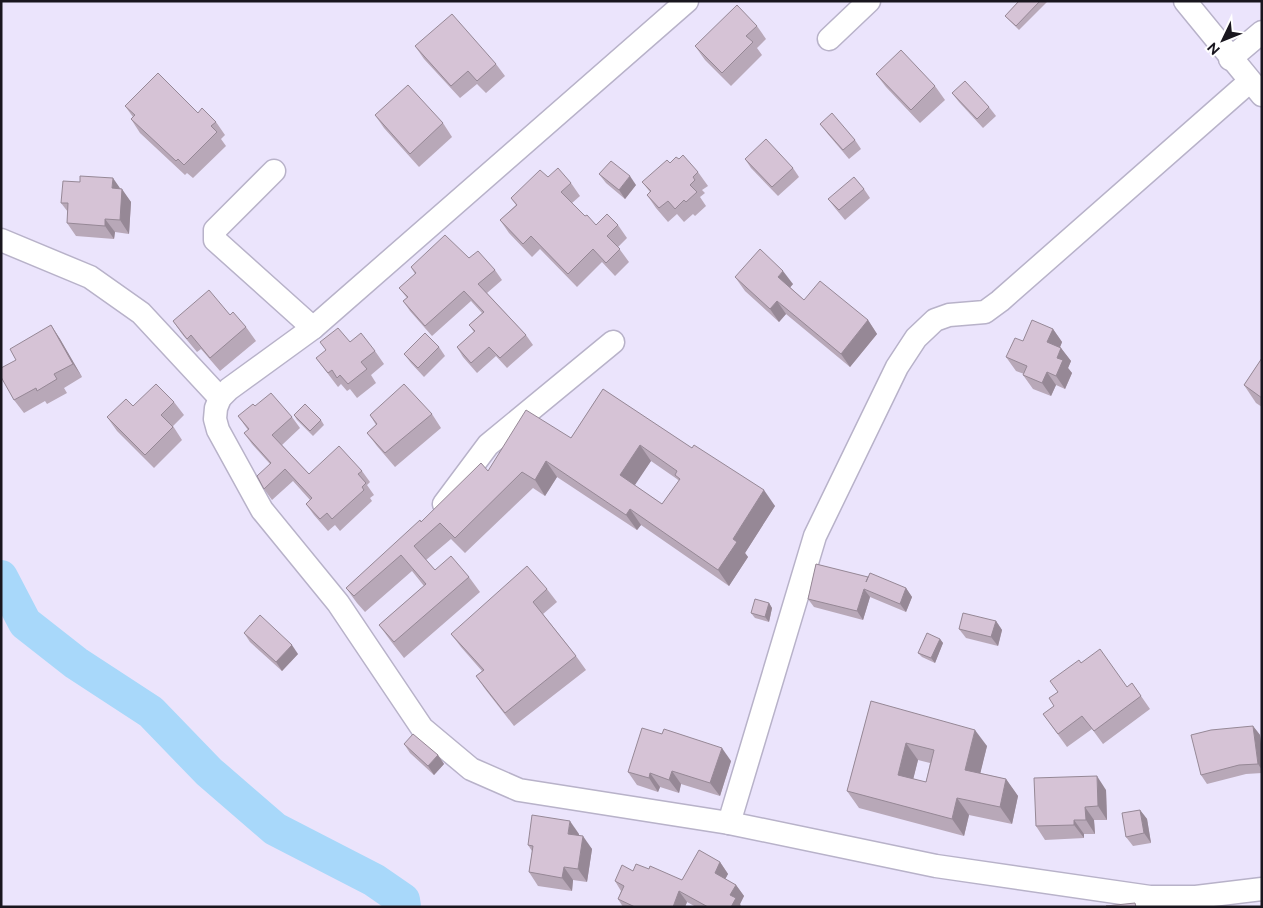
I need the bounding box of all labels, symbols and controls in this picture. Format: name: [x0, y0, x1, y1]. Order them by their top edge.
north arrow: [1198, 15, 1248, 65]
text: N: [1204, 40, 1223, 58]

